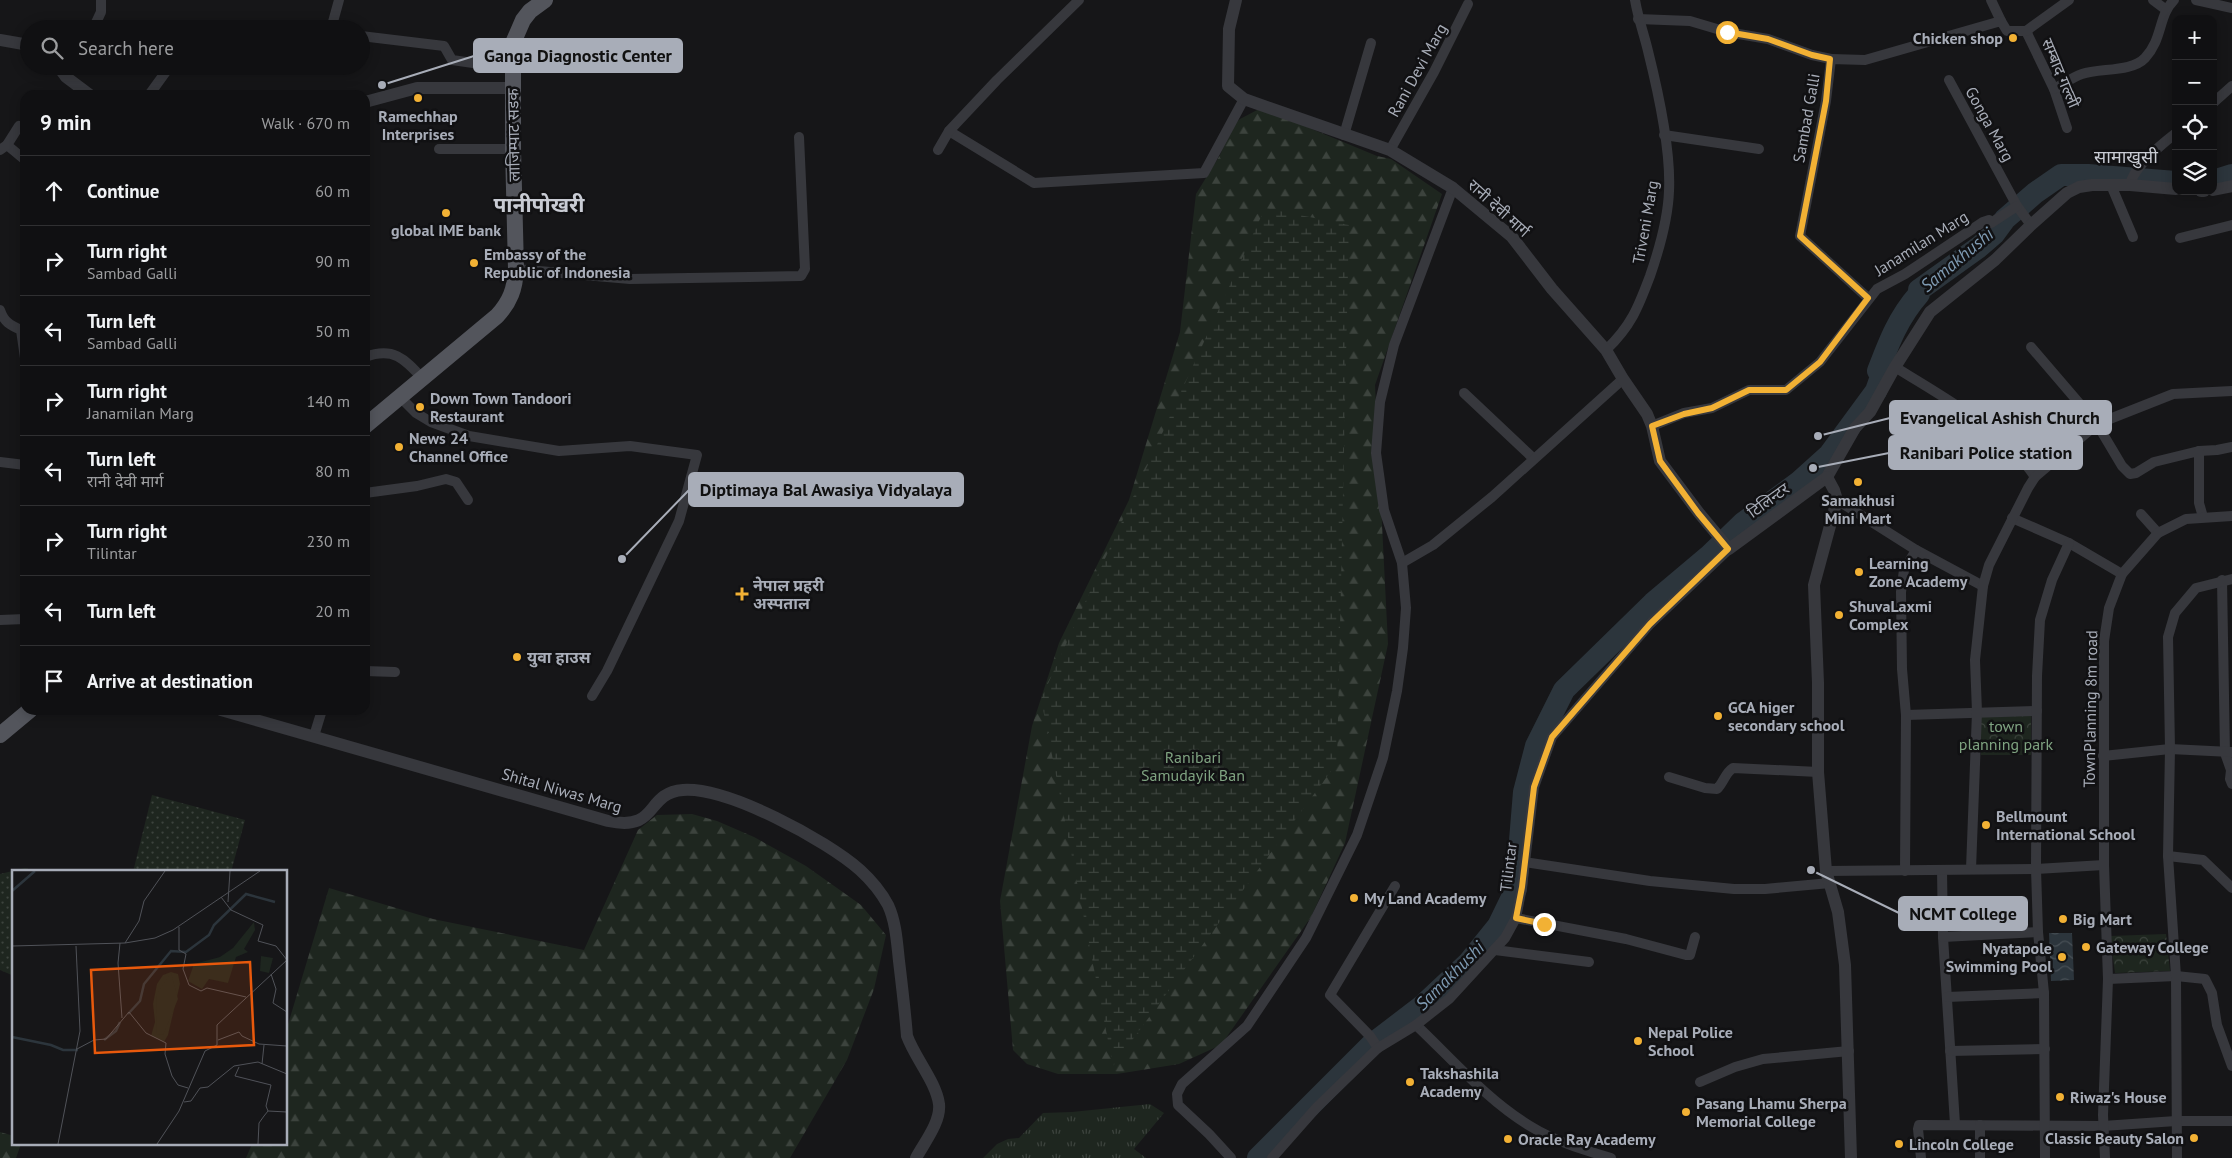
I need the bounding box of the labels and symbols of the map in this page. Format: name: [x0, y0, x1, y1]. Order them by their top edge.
street label: Rani Devi Marg: [1383, 20, 1451, 120]
route start: [1716, 21, 1739, 44]
place label: Chicken shop: [1913, 28, 2003, 48]
marker: Chicken shop: [2007, 32, 2019, 44]
street label: सम्बाद गल्ली: [2037, 35, 2085, 111]
callout: Ganga Diagnostic Center: [474, 39, 682, 72]
text: Ganga Diagnostic Center: [484, 44, 673, 67]
street label: Sambad Galli: [1788, 72, 1824, 164]
street label: Gonga Marg: [1961, 83, 2019, 165]
street label: लाजिम्पाट सडक: [502, 87, 524, 182]
marker: Ramechhap Interprises: [412, 92, 424, 104]
place label: Ramechhap Interprises: [378, 106, 458, 144]
district label: सामाखुसी: [2094, 145, 2158, 169]
street label: रानी देवी मार्ग: [1464, 175, 1535, 242]
street label: Triveni Marg: [1628, 179, 1662, 265]
district label: पानीपोखरी: [493, 191, 585, 218]
street label: Janamilan Marg: [1870, 206, 1972, 280]
marker: global IME bank: [440, 207, 452, 219]
place label: global IME bank: [391, 220, 501, 240]
water label: Samakhushi: [1915, 222, 1999, 297]
place label: Embassy of the Republic of Indonesia: [484, 244, 630, 282]
marker: Embassy of the Republic of Indonesia: [468, 257, 480, 269]
place label: Down Town Tandoori Restaurant: [430, 388, 572, 426]
marker: Down Town Tandoori Restaurant: [414, 401, 426, 413]
callout: Evangelical Ashish Church: [1890, 401, 2111, 434]
text: Evangelical Ashish Church: [1900, 406, 2100, 429]
place label: News 24 Channel Office: [409, 428, 508, 466]
callout: Ranibari Police station: [1889, 436, 2082, 469]
marker: News 24 Channel Office: [393, 441, 405, 453]
text: Ranibari Police station: [1900, 441, 2072, 464]
callout: Diptimaya Bal Awasiya Vidyalaya: [689, 473, 963, 506]
marker: Samakhusi Mini Mart: [1852, 476, 1864, 488]
text: Diptimaya Bal Awasiya Vidyalaya: [700, 478, 952, 501]
street label: टिलिन्टर: [1743, 478, 1793, 522]
place label: Samakhusi Mini Mart: [1821, 490, 1895, 528]
place label: Learning Zone Academy: [1869, 553, 1968, 591]
marker: Learning Zone Academy: [1853, 566, 1865, 578]
place label: नेपाल प्रहरी अस्पताल: [753, 575, 824, 613]
marker: नेपाल प्रहरी अस्पताल: [735, 587, 749, 601]
place label: ShuvaLaxmi Complex: [1849, 596, 1932, 634]
marker: ShuvaLaxmi Complex: [1833, 609, 1845, 621]
street label: TownPlanning 8m road: [2079, 630, 2101, 788]
place label: युवा हाउस: [527, 647, 592, 668]
marker: युवा हाउस: [511, 651, 523, 663]
place label: GCA higer secondary school: [1728, 697, 1845, 735]
marker: GCA higer secondary school: [1712, 710, 1724, 722]
park label: town planning park: [1959, 716, 2054, 754]
park label: Ranibari Samudayik Ban: [1141, 747, 1245, 785]
street label: Shital Niwas Marg: [500, 763, 624, 817]
place label: Bellmount International School: [1996, 806, 2135, 844]
marker: Bellmount International School: [1980, 819, 1992, 831]
street label: Tilintar: [1495, 841, 1521, 893]
inset map: [12, 870, 288, 1146]
place label: My Land Academy: [1364, 888, 1487, 908]
marker: My Land Academy: [1348, 892, 1360, 904]
callout: NCMT College: [1899, 897, 2027, 930]
text: NCMT College: [1909, 902, 2017, 925]
place label: Big Mart: [2073, 909, 2132, 929]
route end: [1533, 913, 1556, 936]
marker: Big Mart: [2057, 913, 2069, 925]
water label: Samakhushi: [1410, 935, 1490, 1015]
place label: Gateway College: [2096, 937, 2209, 957]
place label: Nyatapole Swimming Pool: [1946, 938, 2052, 976]
marker: Gateway College: [2080, 941, 2092, 953]
marker: Nyatapole Swimming Pool: [2056, 951, 2068, 963]
place label: Nepal Police School: [1648, 1022, 1733, 1060]
marker: Nepal Police School: [1632, 1035, 1644, 1047]
place label: Takshashila Academy: [1420, 1063, 1499, 1101]
marker: Takshashila Academy: [1404, 1076, 1416, 1088]
place label: Riwaz's House: [2070, 1087, 2167, 1107]
marker: Riwaz's House: [2054, 1091, 2066, 1103]
place label: Pasang Lhamu Sherpa Memorial College: [1696, 1093, 1847, 1131]
marker: Pasang Lhamu Sherpa Memorial College: [1680, 1106, 1692, 1118]
place label: Classic Beauty Salon: [2045, 1128, 2184, 1148]
place label: Oracle Ray Academy: [1518, 1129, 1656, 1149]
marker: Classic Beauty Salon: [2188, 1132, 2200, 1144]
marker: Oracle Ray Academy: [1502, 1133, 1514, 1145]
place label: Lincoln College: [1909, 1134, 2014, 1154]
marker: Lincoln College: [1893, 1138, 1905, 1150]

